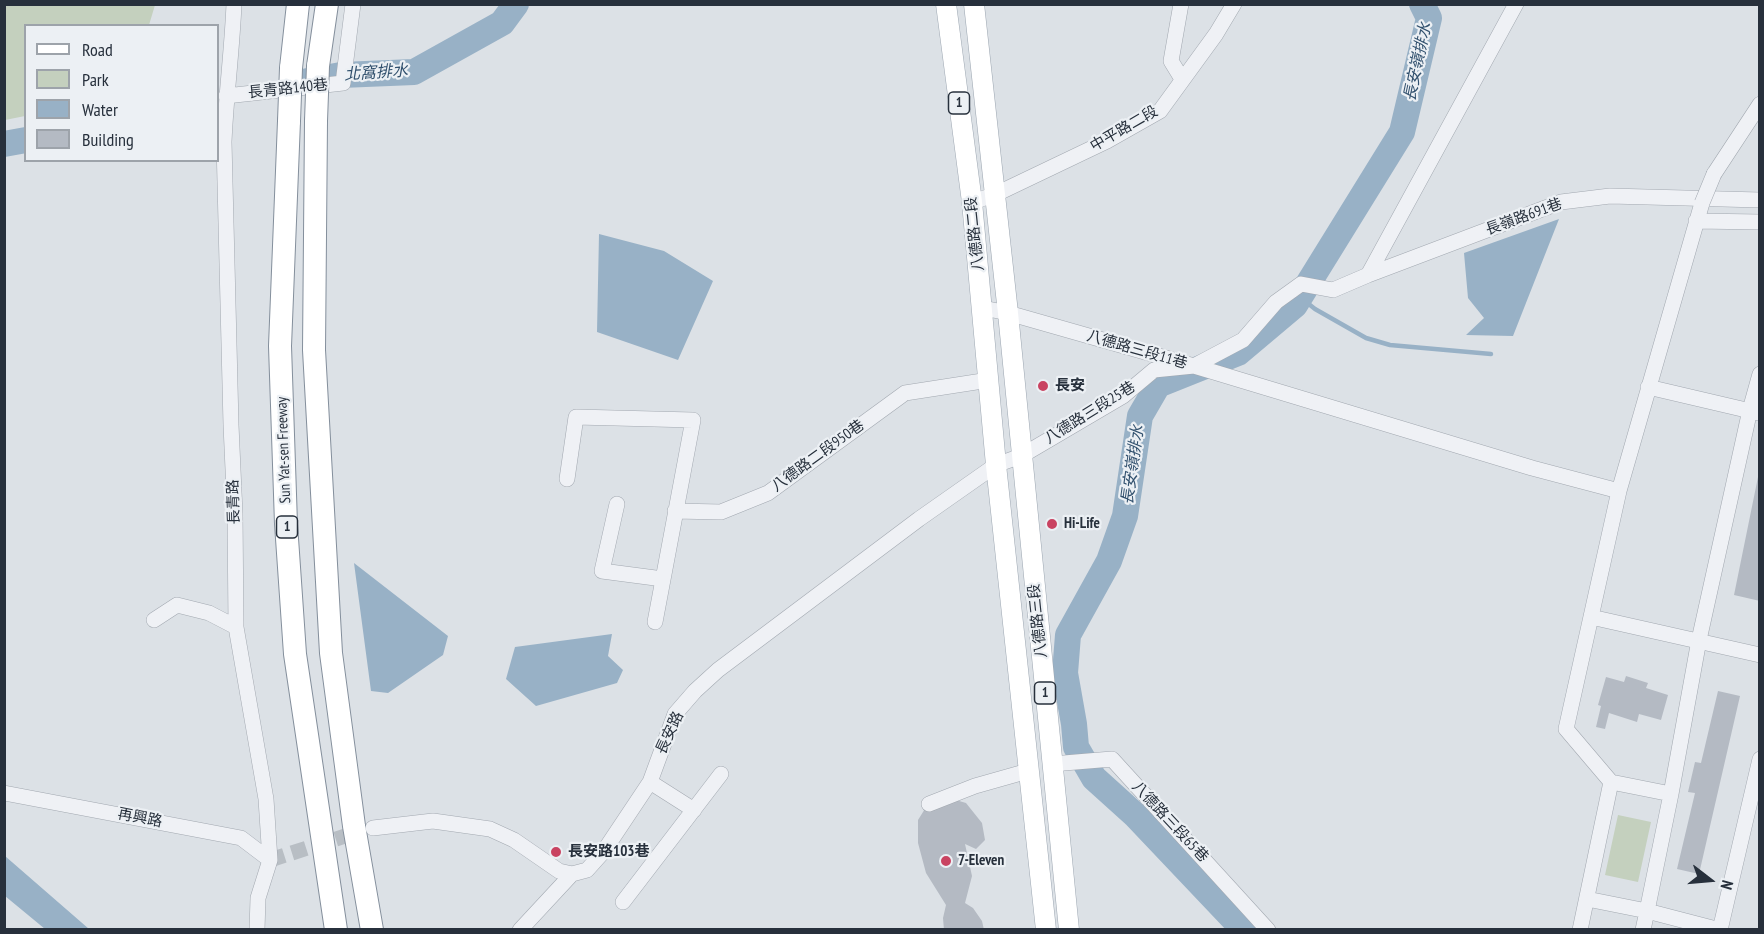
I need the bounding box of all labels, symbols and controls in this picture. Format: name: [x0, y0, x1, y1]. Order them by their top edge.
water label: 長安嶺排水: [1400, 21, 1436, 103]
legend: [24, 24, 219, 162]
text: Road: [82, 38, 113, 61]
water label: 北窩排水: [343, 61, 409, 85]
text: Park: [82, 68, 109, 91]
street label: 長青路140巷: [247, 76, 329, 102]
road number: 1: [948, 92, 970, 114]
text: Water: [82, 98, 118, 121]
street label: 中平路二段: [1087, 102, 1161, 156]
text: Building: [82, 128, 134, 151]
street label: 長嶺路691巷: [1483, 195, 1565, 239]
street label: 八德路二段: [962, 196, 988, 272]
street label: 八德路三段11巷: [1085, 327, 1189, 373]
place label: 長安: [1055, 377, 1085, 395]
street label: 八德路三段25巷: [1041, 378, 1139, 448]
marker: 長安: [1036, 379, 1050, 393]
street label: Sun Yat-sen Freeway: [273, 396, 295, 504]
street label: 八德路二段950巷: [768, 416, 868, 496]
water label: 長安嶺排水: [1118, 424, 1148, 506]
street label: 長青路: [224, 479, 244, 525]
place label: Hi-Life: [1064, 515, 1100, 533]
road number: 1: [276, 516, 298, 538]
marker: Hi-Life: [1045, 517, 1059, 531]
street label: 八德路三段: [1025, 583, 1051, 659]
road number: 1: [1034, 682, 1056, 704]
street label: 長安路: [652, 709, 688, 757]
street label: 八德路三段65巷: [1128, 778, 1212, 866]
street label: 再興路: [116, 805, 164, 831]
place label: 長安路103巷: [568, 843, 650, 861]
marker: 長安路103巷: [549, 845, 563, 859]
north arrow: [1680, 850, 1740, 910]
place label: 7-Eleven: [958, 852, 1004, 870]
marker: 7-Eleven: [939, 854, 953, 868]
text: N: [1717, 878, 1738, 892]

